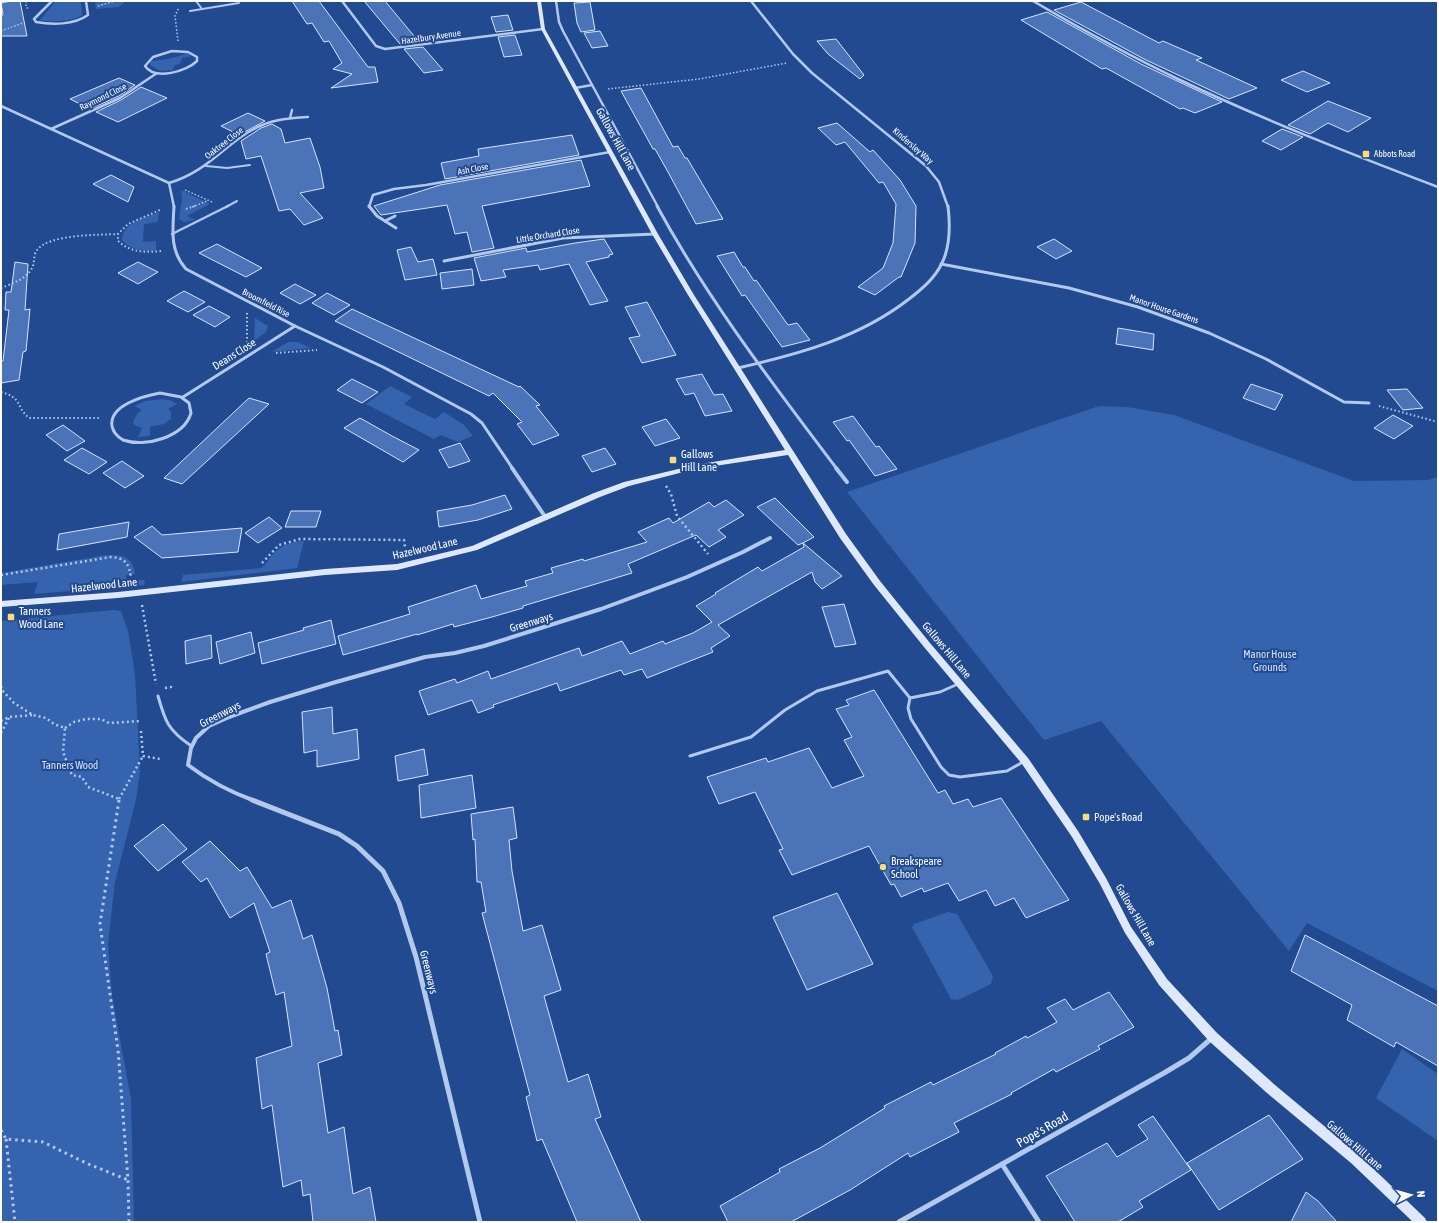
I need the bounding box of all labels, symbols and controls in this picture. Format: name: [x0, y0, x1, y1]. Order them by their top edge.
street label: Hazelbury Avenue: [401, 28, 461, 46]
street label: Raymond Close: [78, 81, 128, 113]
street label: Gallows Hill Lane: [594, 106, 638, 172]
street label: Oaktree Close: [203, 125, 245, 161]
street label: Kindersley Way: [891, 126, 936, 166]
marker: Abbots Road: [1361, 149, 1371, 159]
place label: Abbots Road: [1374, 149, 1415, 159]
street label: Ash Close: [457, 161, 489, 177]
street label: Little Orchard Close: [516, 225, 580, 245]
street label: Broomfield Rise: [241, 287, 291, 319]
street label: Manor House Gardens: [1128, 292, 1200, 326]
street label: Deans Close: [210, 336, 258, 372]
place label: Gallows Hill Lane: [681, 448, 717, 473]
marker: Gallows Hill Lane: [668, 455, 678, 465]
street label: Hazelwood Lane: [391, 535, 459, 561]
street label: Hazelwood Lane: [70, 576, 138, 594]
place label: Tanners Wood Lane: [19, 605, 63, 630]
street label: Greenways: [508, 610, 554, 634]
marker: Tanners Wood Lane: [6, 612, 16, 622]
street label: Gallows Hill Lane: [920, 619, 974, 681]
park label: Manor House Grounds: [1243, 648, 1297, 673]
street label: Greenways: [198, 699, 243, 729]
park label: Tanners Wood: [42, 759, 98, 771]
place label: Pope's Road: [1094, 811, 1143, 823]
marker: Pope's Road: [1081, 812, 1091, 822]
place label: Breakspeare School: [891, 855, 942, 880]
marker: Breakspeare School: [878, 862, 888, 872]
street label: Gallows Hill Lane: [1113, 882, 1159, 948]
street label: Greenways: [418, 949, 440, 995]
street label: Pope's Road: [1014, 1109, 1071, 1150]
street label: Gallows Hill Lane: [1325, 1118, 1385, 1172]
north arrow: [1391, 1175, 1431, 1215]
text: N: [1415, 1190, 1427, 1198]

